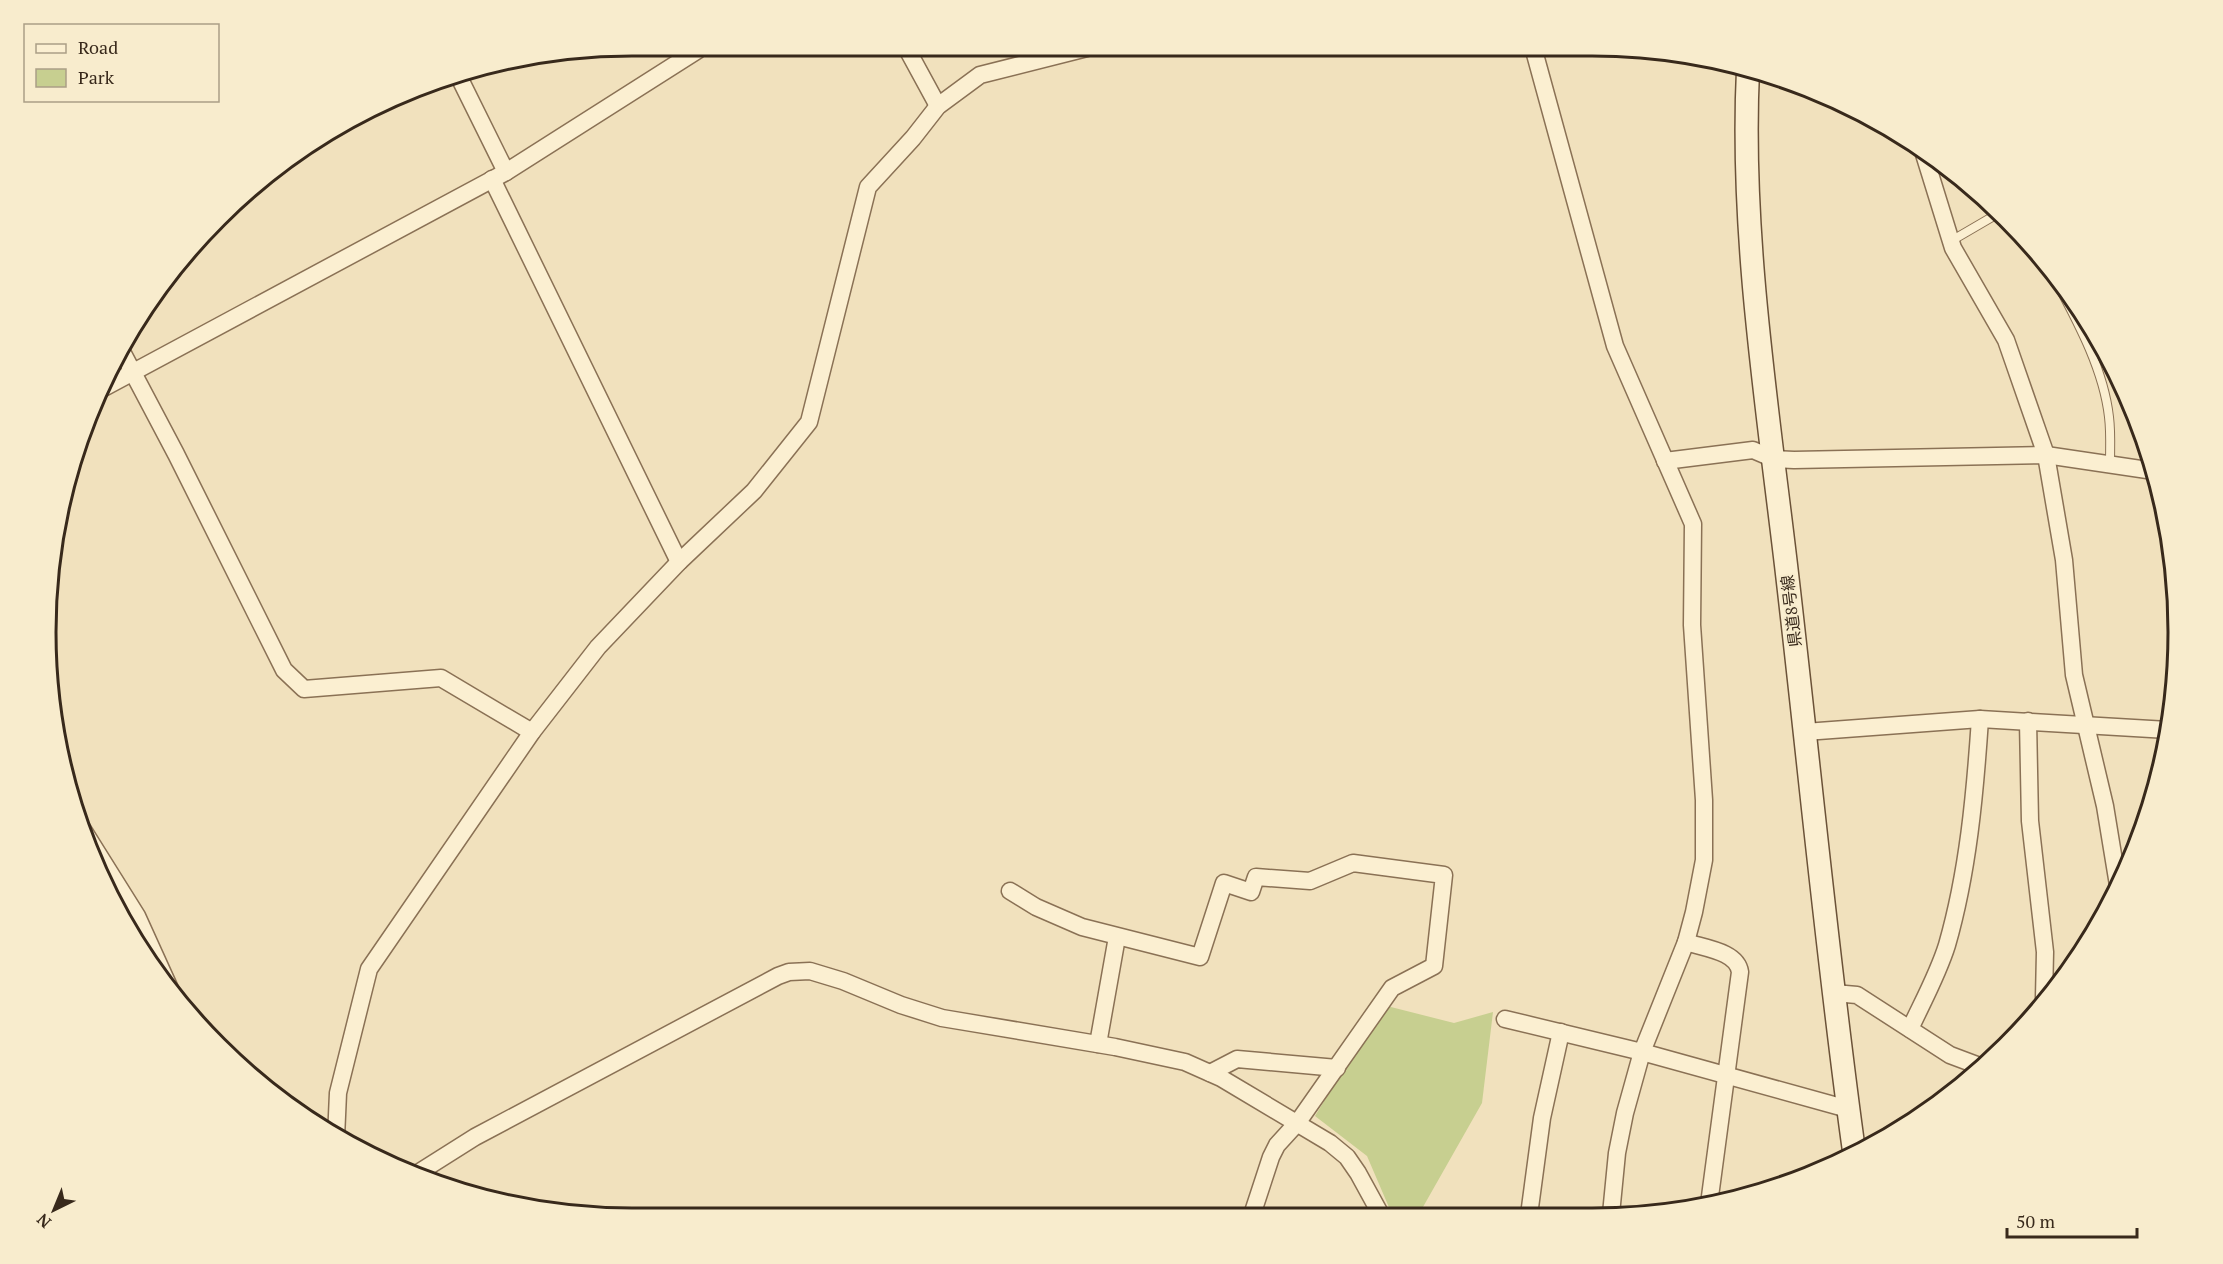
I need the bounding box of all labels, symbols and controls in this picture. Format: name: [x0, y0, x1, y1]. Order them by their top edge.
legend: [24, 24, 219, 102]
text: Road: [78, 35, 118, 59]
text: Park: [78, 65, 115, 89]
street label: 県道8号線: [1776, 574, 1806, 648]
north arrow: [24, 1180, 84, 1240]
scale bar: [2007, 1201, 2138, 1239]
text: N: [32, 1209, 56, 1233]
text: 50 m: [2016, 1209, 2056, 1233]

